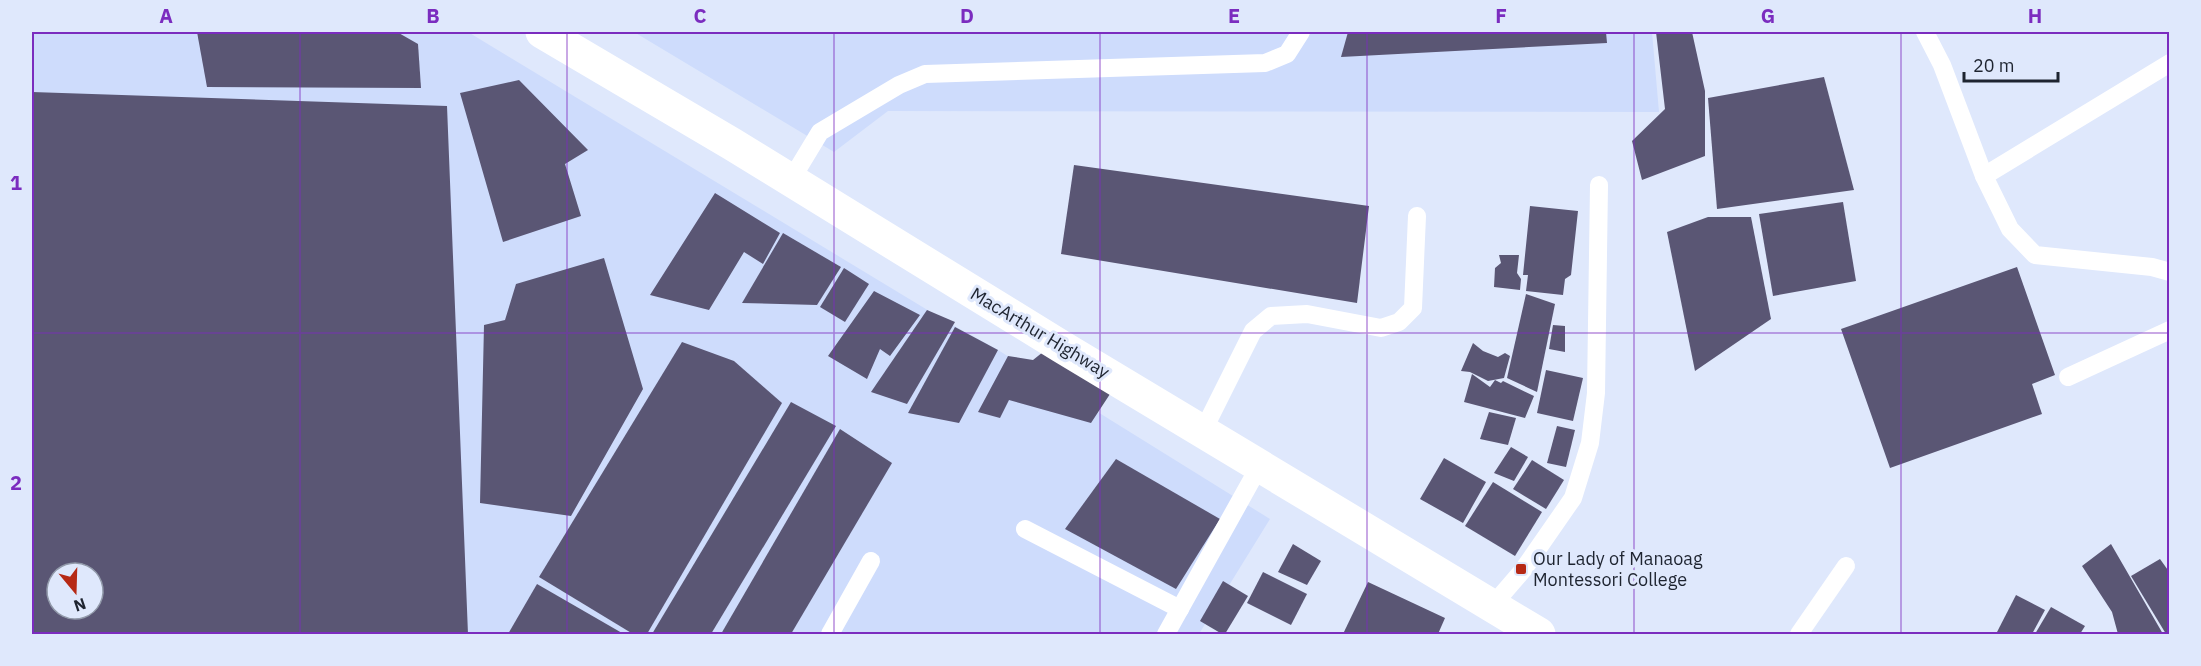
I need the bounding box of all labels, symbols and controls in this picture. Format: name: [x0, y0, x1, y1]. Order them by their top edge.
text: A: [159, 2, 173, 29]
text: B: [426, 2, 440, 29]
text: C: [693, 2, 707, 29]
text: D: [960, 2, 974, 29]
text: E: [1228, 2, 1240, 29]
text: F: [1495, 2, 1507, 29]
text: G: [1761, 2, 1775, 29]
text: H: [2028, 2, 2042, 29]
scale bar: [1964, 45, 2058, 83]
text: 20 m: [1973, 54, 2015, 77]
text: 1: [10, 169, 22, 196]
street label: MacArthur Highway: [966, 282, 1114, 383]
text: 2: [10, 469, 22, 496]
place label: Our Lady of Manaoag Montessori College: [1533, 547, 1703, 591]
north arrow: [45, 561, 105, 621]
marker: Our Lady of Manaoag Montessori College: [1514, 562, 1528, 576]
text: N: [71, 594, 89, 617]

